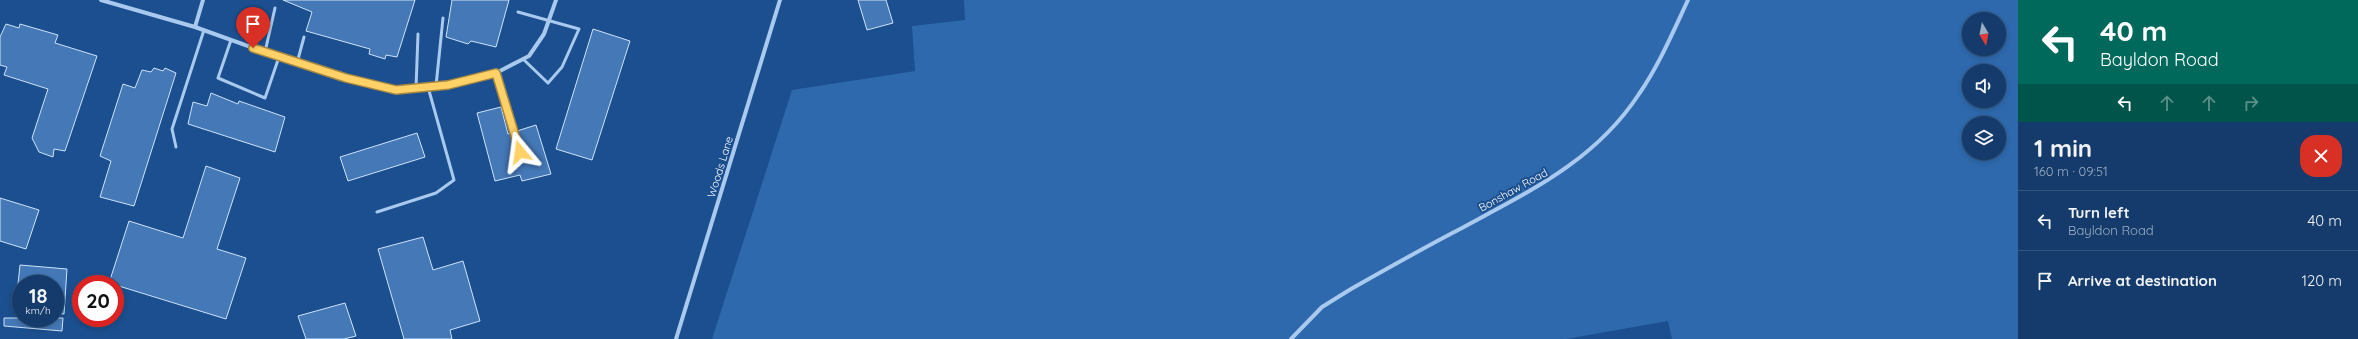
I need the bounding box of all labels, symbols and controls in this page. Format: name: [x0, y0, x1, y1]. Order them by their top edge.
pin: [236, 7.0, 270, 48]
north arrow: [1962, 12, 2006, 56]
map controls: [1962, 12, 2006, 160]
icon: arrive: [242, 13, 264, 35]
text: 40 m: [2100, 13, 2167, 48]
icon: left: [2034, 16, 2086, 68]
text: Bayldon Road: [2100, 48, 2219, 71]
button: sound: [1962, 64, 2006, 108]
icon: left: [2114, 92, 2136, 114]
icon: ahead: [2156, 92, 2178, 114]
icon: ahead: [2198, 92, 2220, 114]
icon: right: [2240, 92, 2262, 114]
button: layers: [1962, 116, 2006, 160]
position arrow: [499, 131, 541, 173]
text: 1 min: [2034, 133, 2092, 163]
street label: Woods Lane: [704, 135, 736, 199]
button: close: [2300, 135, 2342, 177]
text: 160 m · 09:51: [2034, 163, 2108, 179]
street label: Bonshaw Road: [1476, 165, 1550, 215]
text: Turn left: [2068, 203, 2130, 222]
icon: left: [2034, 210, 2056, 232]
text: 40 m: [2307, 211, 2342, 230]
text: Bayldon Road: [2068, 222, 2154, 238]
icon: arrive: [2034, 270, 2056, 292]
text: Arrive at destination: [2068, 271, 2217, 290]
text: 120 m: [2301, 271, 2342, 290]
speed limit sign: 20: [72, 275, 124, 327]
text: 18: [29, 283, 47, 308]
text: km/h: [25, 304, 51, 317]

